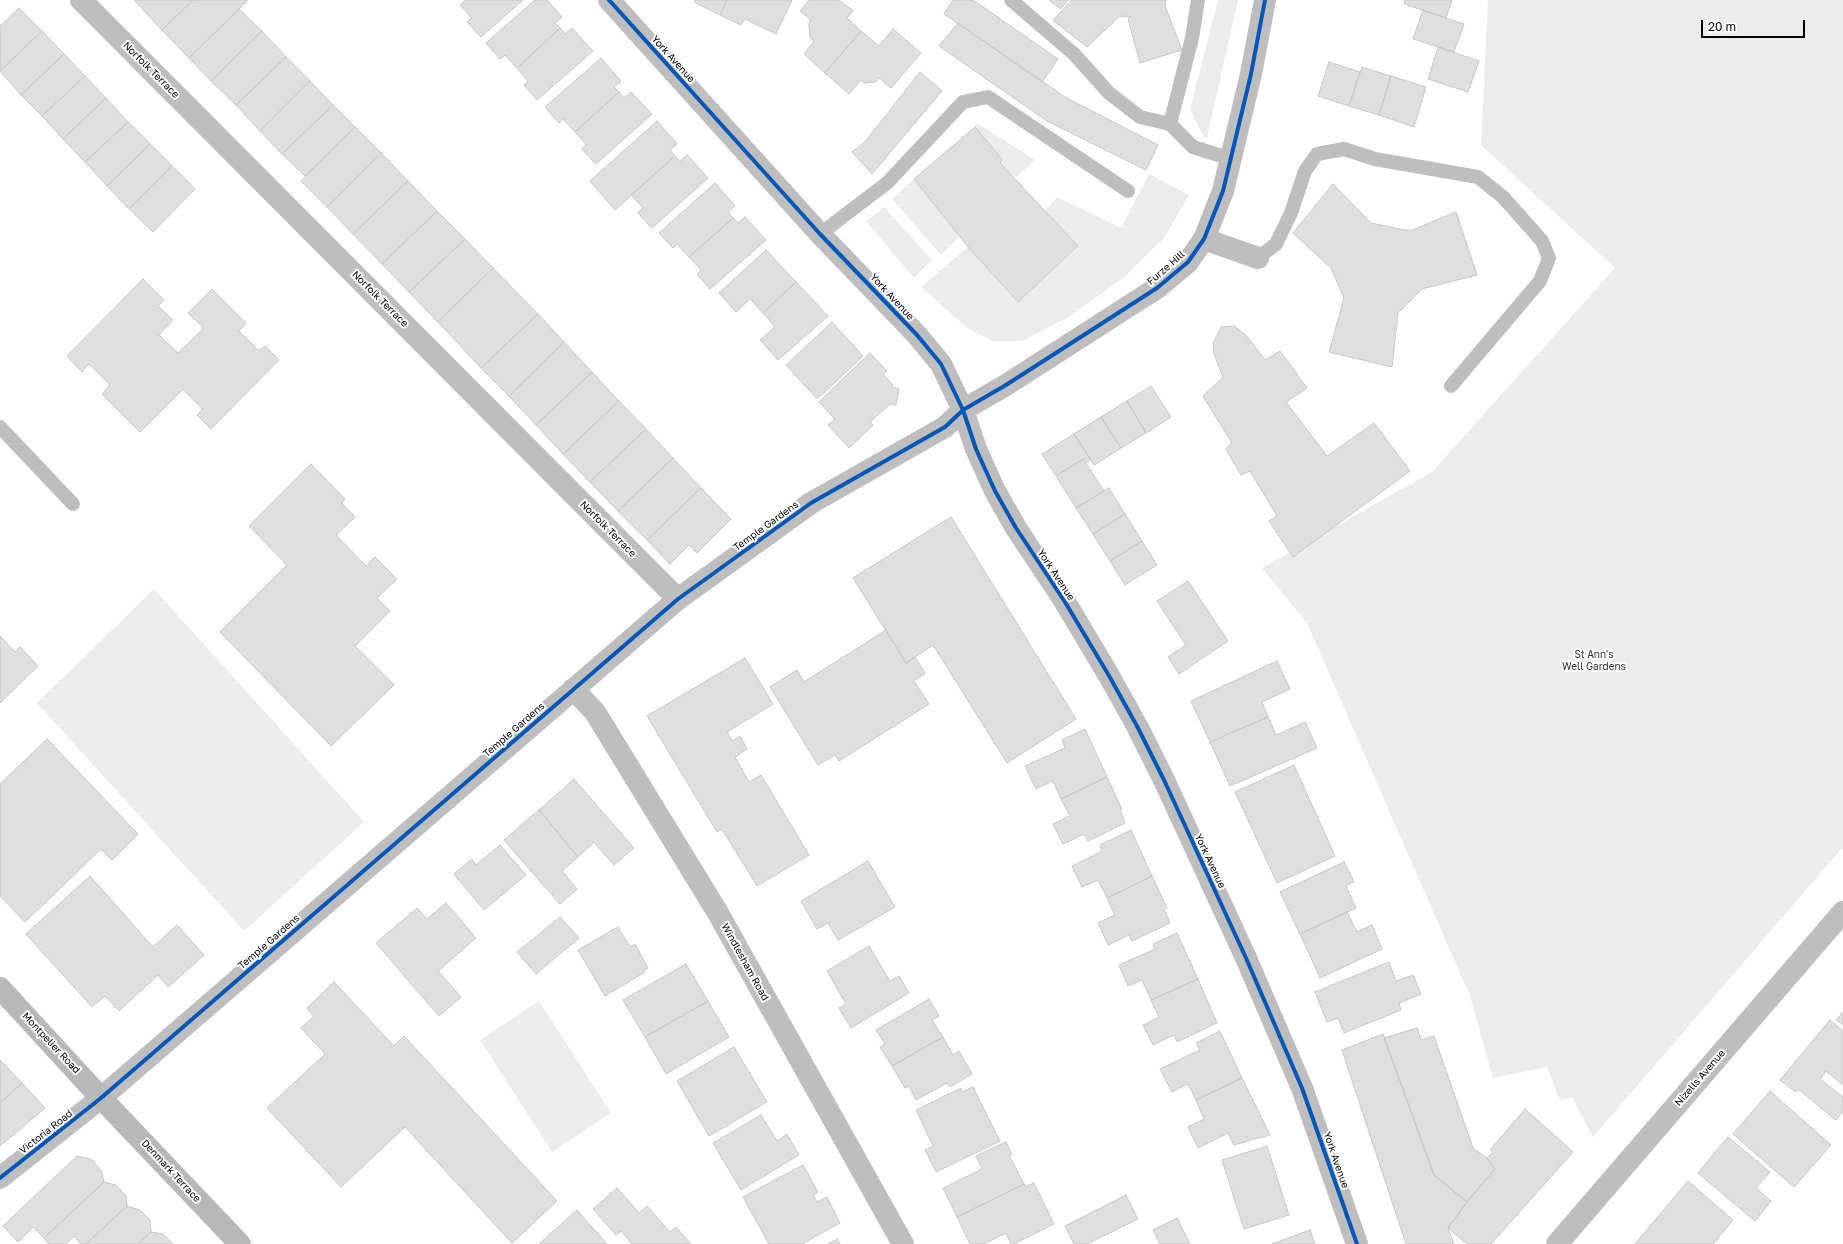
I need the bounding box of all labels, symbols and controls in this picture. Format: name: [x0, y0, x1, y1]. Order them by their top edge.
scale bar: [1703, 12, 1807, 38]
text: 20 m: [1708, 19, 1736, 34]
street label: York Avenue: [649, 33, 697, 85]
street label: Norfolk Terrace: [120, 39, 182, 101]
street label: Furze Hill: [1145, 248, 1187, 288]
street label: Norfolk Terrace: [349, 268, 411, 330]
street label: York Avenue: [868, 271, 916, 323]
street label: Norfolk Terrace: [577, 498, 639, 560]
street label: Temple Gardens: [731, 498, 801, 554]
street label: York Avenue: [1035, 547, 1077, 603]
park label: St Ann's Well Gardens: [1562, 649, 1626, 672]
street label: Temple Gardens: [481, 700, 547, 760]
street label: York Avenue: [1192, 832, 1228, 890]
street label: Temple Gardens: [236, 912, 302, 972]
street label: Windlesham Road: [719, 921, 771, 1003]
street label: Montpelier Road: [20, 1010, 82, 1076]
street label: Nizells Avenue: [1672, 1047, 1728, 1109]
street label: Victoria Road: [17, 1108, 75, 1156]
street label: York Avenue: [1321, 1130, 1351, 1190]
street label: Denmark Terrace: [139, 1137, 203, 1205]

